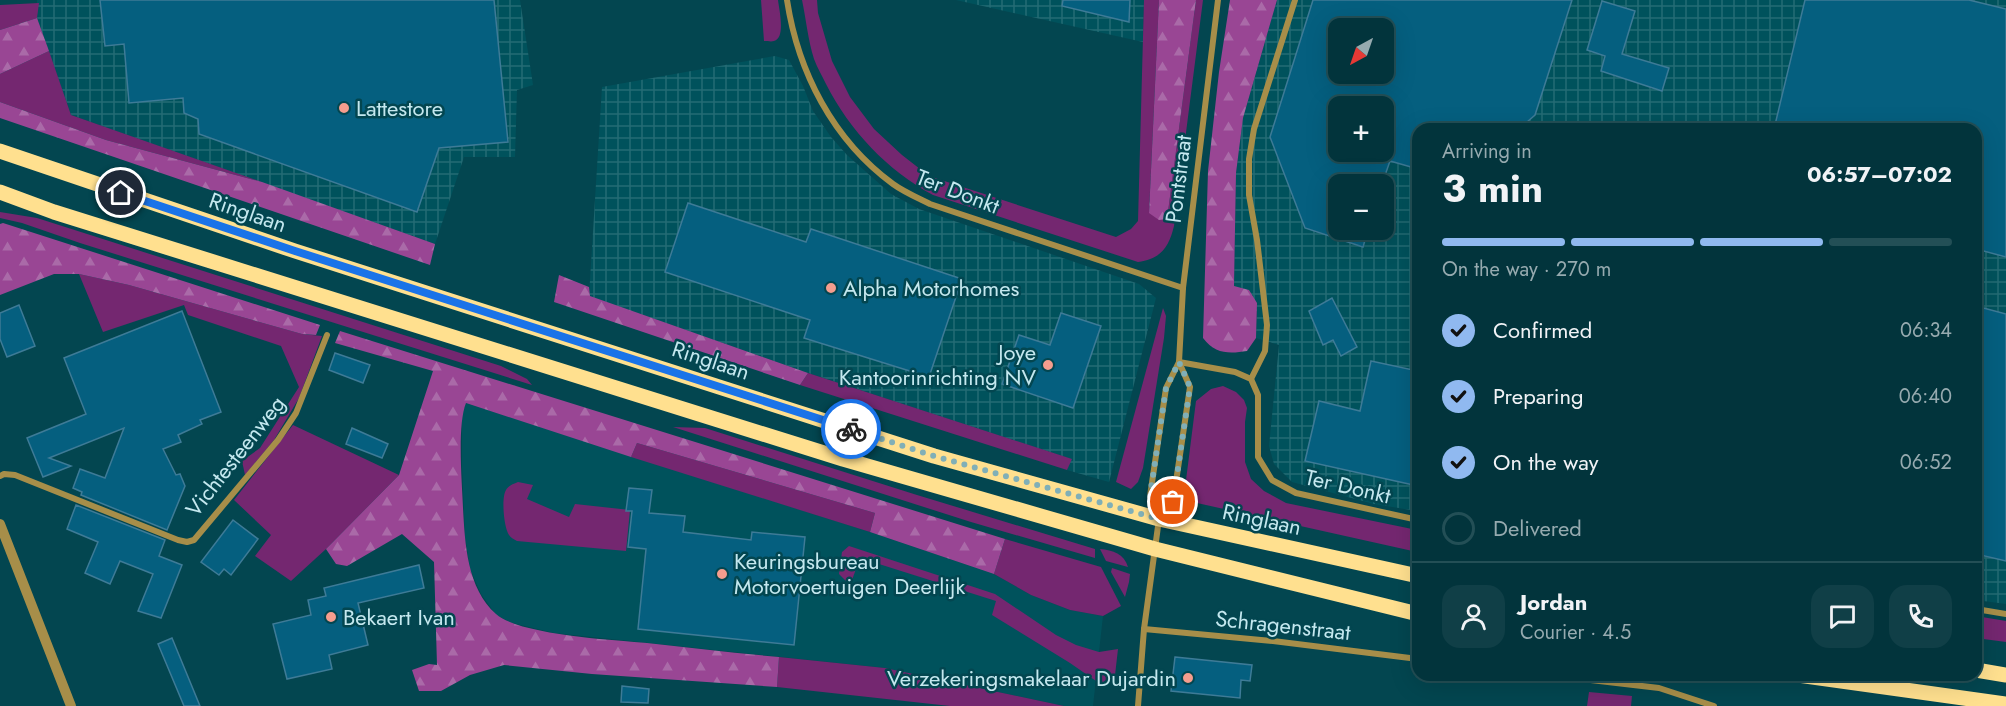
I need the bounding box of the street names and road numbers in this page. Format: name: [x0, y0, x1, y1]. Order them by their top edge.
street label: Pontstraat: [1157, 132, 1199, 225]
street label: Ter Donkt: [912, 160, 1005, 222]
street label: Ringlaan: [205, 184, 291, 240]
street label: Ringlaan: [668, 332, 754, 388]
street label: Vichtesteenweg: [178, 389, 292, 523]
street label: Ter Donkt: [1302, 461, 1395, 512]
street label: Ringlaan: [1220, 495, 1304, 543]
street label: Schragenstraat: [1214, 602, 1353, 648]

